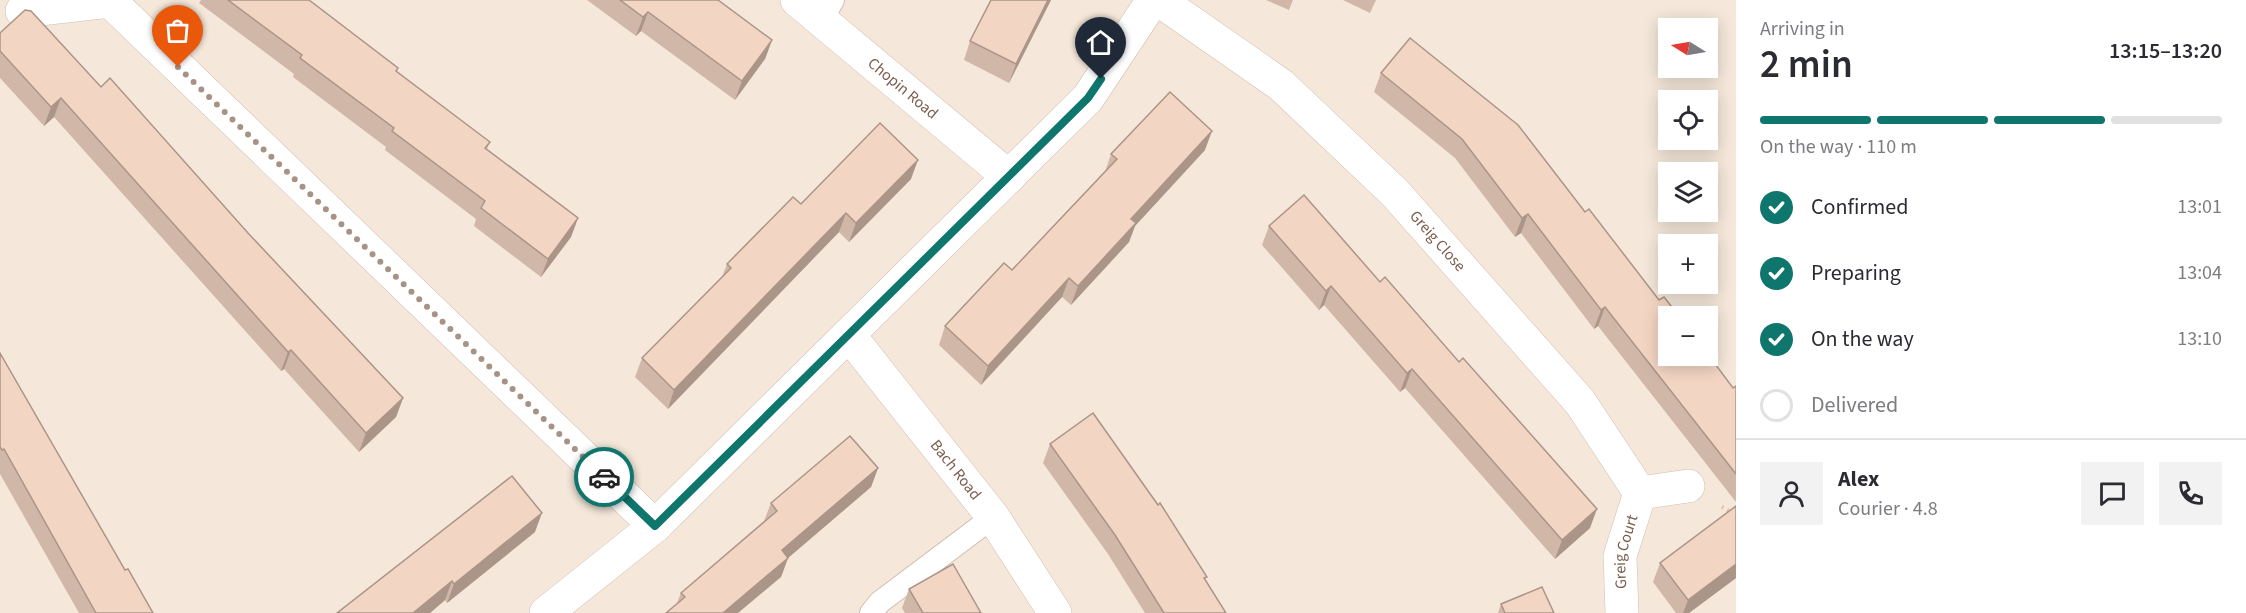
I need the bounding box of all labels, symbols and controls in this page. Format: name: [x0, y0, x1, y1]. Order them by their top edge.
pin: [152, 5, 203, 67]
icon: bag: [161, 14, 194, 47]
text: Arriving in: [1760, 15, 1845, 43]
pin: [1075, 17, 1126, 79]
north arrow: [1658, 18, 1718, 78]
map controls: [1658, 18, 1718, 366]
icon: home: [1084, 26, 1117, 59]
text: 13:15–13:20: [2109, 35, 2222, 67]
text: 2 min: [1760, 37, 1853, 93]
street label: Chopin Road: [863, 53, 943, 124]
button: locate: [1658, 90, 1718, 150]
text: On the way · 110 m: [1760, 133, 1917, 161]
button: layers: [1658, 162, 1718, 222]
icon: check: [1760, 191, 1793, 224]
text: Confirmed: [1811, 191, 1908, 223]
text: 13:01: [2177, 193, 2222, 221]
street label: Greig Close: [1405, 206, 1471, 277]
button: +: [1658, 234, 1718, 294]
icon: check: [1760, 257, 1793, 290]
text: Preparing: [1811, 257, 1901, 289]
text: 13:04: [2177, 259, 2222, 287]
button: −: [1658, 306, 1718, 366]
icon: check: [1760, 323, 1793, 356]
text: On the way: [1811, 323, 1914, 355]
text: 13:10: [2177, 325, 2222, 353]
text: Delivered: [1811, 389, 1898, 421]
street label: Bach Road: [925, 435, 986, 505]
courier: [574, 447, 634, 507]
icon: car: [588, 461, 621, 494]
button: person: [1760, 462, 1823, 525]
button: chat: [2081, 462, 2144, 525]
button: phone: [2159, 462, 2222, 525]
text: Alex: [1838, 463, 1879, 495]
text: Courier · 4.8: [1838, 495, 1938, 523]
street label: Greig Court: [1609, 511, 1644, 589]

